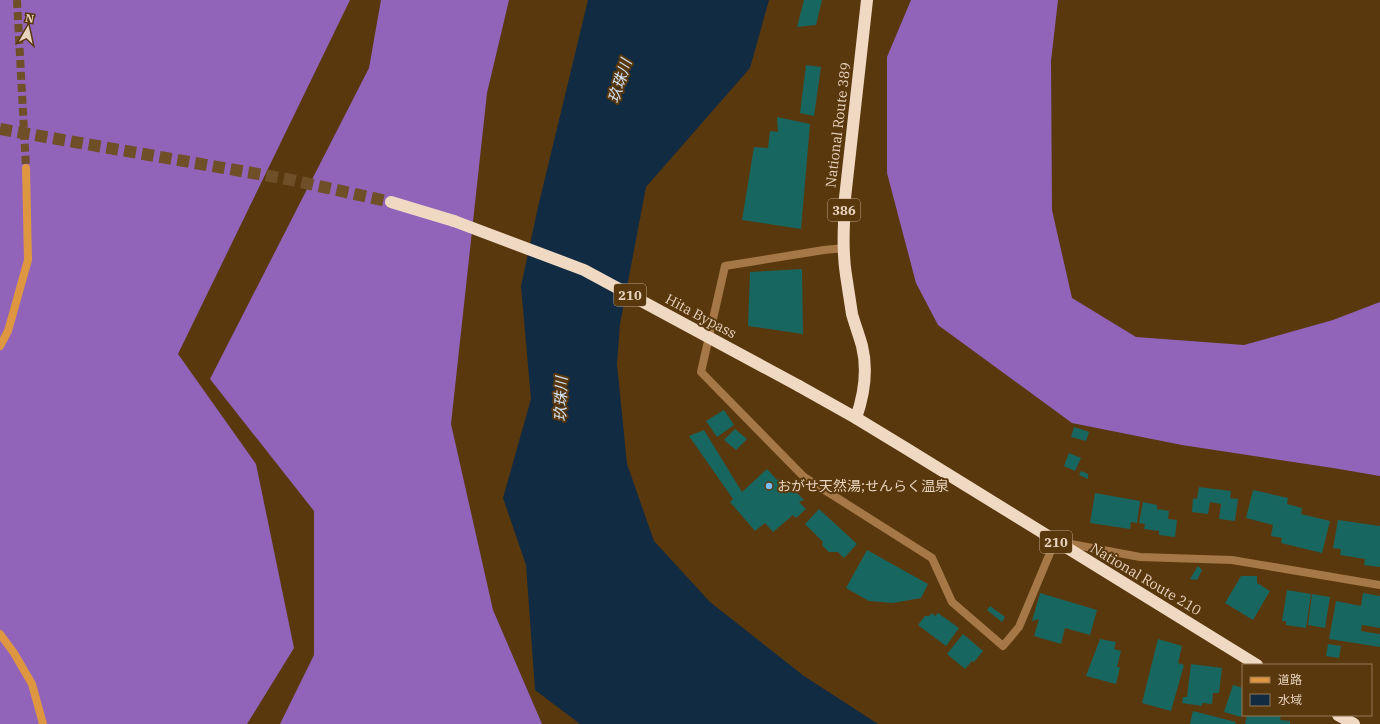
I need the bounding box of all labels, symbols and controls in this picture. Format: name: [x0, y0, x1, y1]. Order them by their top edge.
north arrow: [8, 8, 48, 48]
text: N: [24, 11, 35, 26]
water label: 玖珠川: [604, 55, 636, 105]
street label: National Route 389: [821, 61, 855, 189]
road number: 386: [828, 199, 860, 221]
road number: 210: [614, 284, 646, 306]
street label: Hita Bypass: [662, 290, 740, 342]
water label: 玖珠川: [550, 374, 571, 422]
place label: おがせ天然湯;せんらく温泉: [777, 477, 949, 495]
marker: おがせ天然湯;せんらく温泉: [764, 481, 774, 491]
road number: 210: [1040, 531, 1072, 553]
street label: National Route 210: [1087, 539, 1205, 619]
legend: [1242, 664, 1372, 716]
text: 道路: [1278, 672, 1302, 687]
text: 水域: [1278, 692, 1302, 707]

